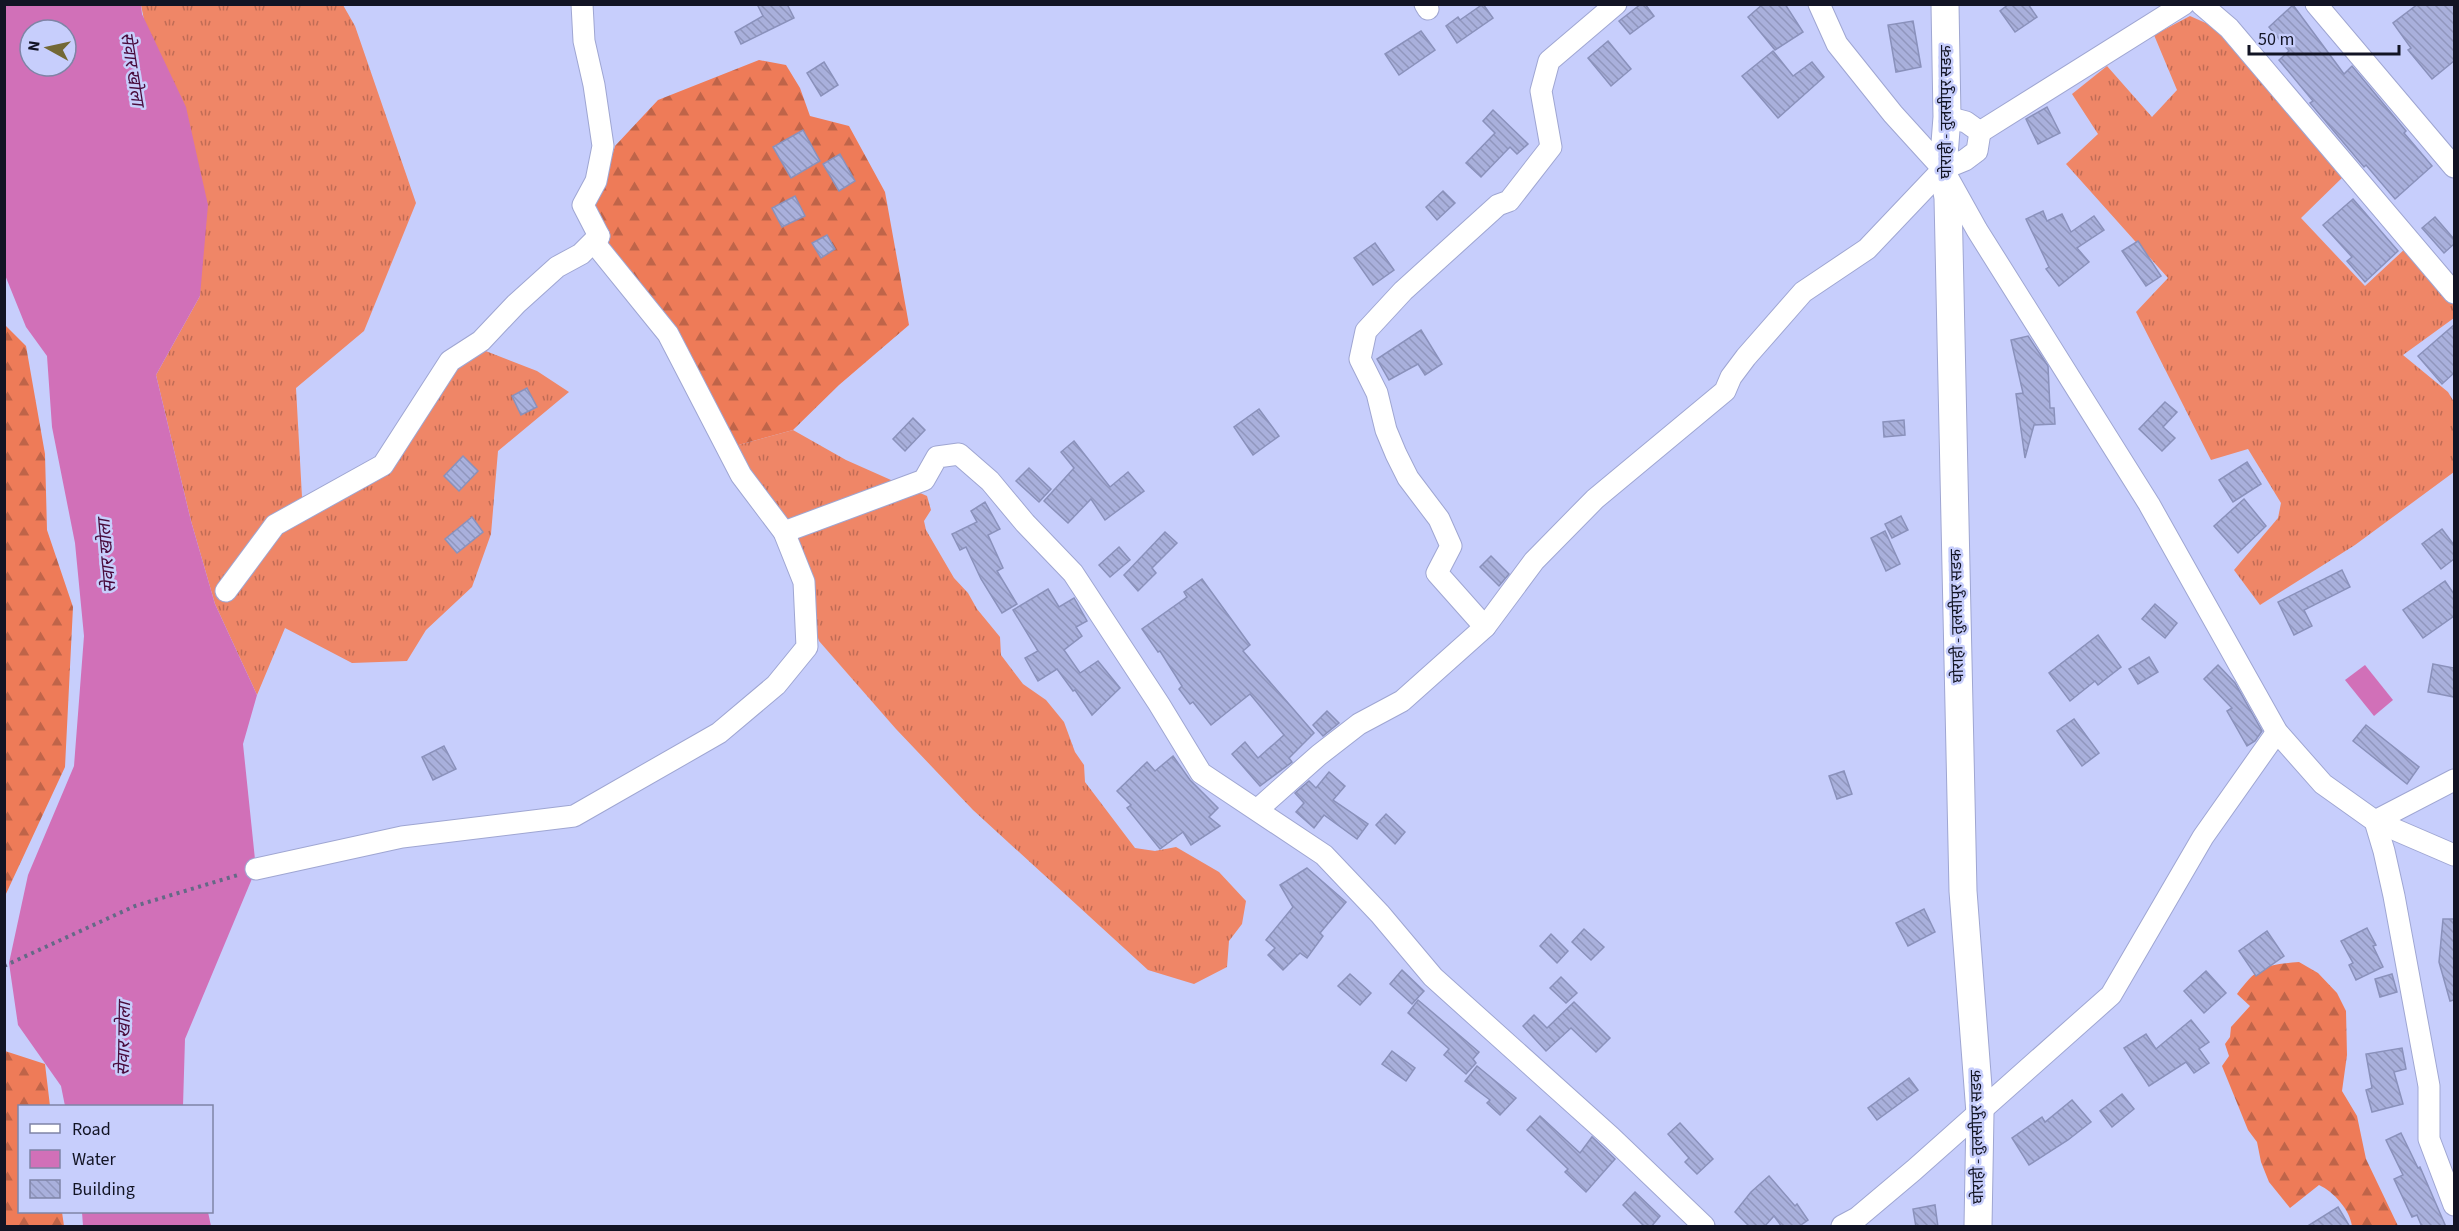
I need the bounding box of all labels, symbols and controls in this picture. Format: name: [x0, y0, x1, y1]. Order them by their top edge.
north arrow: [18, 18, 78, 78]
scale bar: [2249, 18, 2399, 56]
text: 50 m: [2258, 27, 2294, 52]
water label: सेवार खोला: [114, 30, 151, 111]
text: N: [23, 39, 46, 53]
street label: घोराही - तुलसीपुर सडक: [1935, 44, 1957, 179]
water label: सेवार खोला: [91, 515, 123, 594]
street label: घोराही - तुलसीपुर सडक: [1945, 548, 1969, 683]
water label: सेवार खोला: [111, 998, 137, 1076]
street label: घोराही - तुलसीपुर सडक: [1965, 1069, 1989, 1204]
legend: [18, 1105, 213, 1213]
text: Road: [72, 1117, 111, 1142]
text: Water: [72, 1147, 116, 1172]
text: Building: [72, 1177, 135, 1202]

